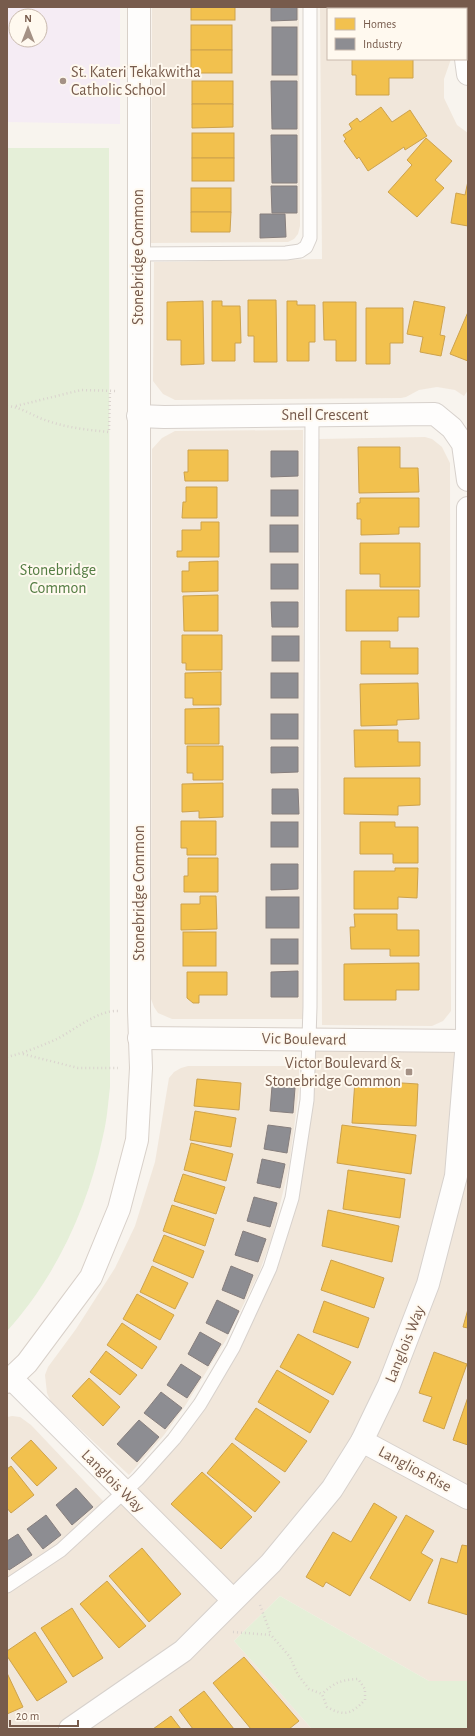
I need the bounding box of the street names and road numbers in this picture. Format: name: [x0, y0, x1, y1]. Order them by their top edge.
street label: Stonebridge Common: [130, 189, 146, 325]
street label: Snell Crescent: [282, 407, 368, 423]
street label: Stonebridge Common: [131, 825, 147, 961]
street label: Vic Boulevard: [262, 1030, 346, 1048]
street label: Langlois Way: [382, 1303, 429, 1385]
street label: Langlios Rise: [376, 1443, 454, 1495]
street label: Langlois Way: [78, 1446, 148, 1516]

